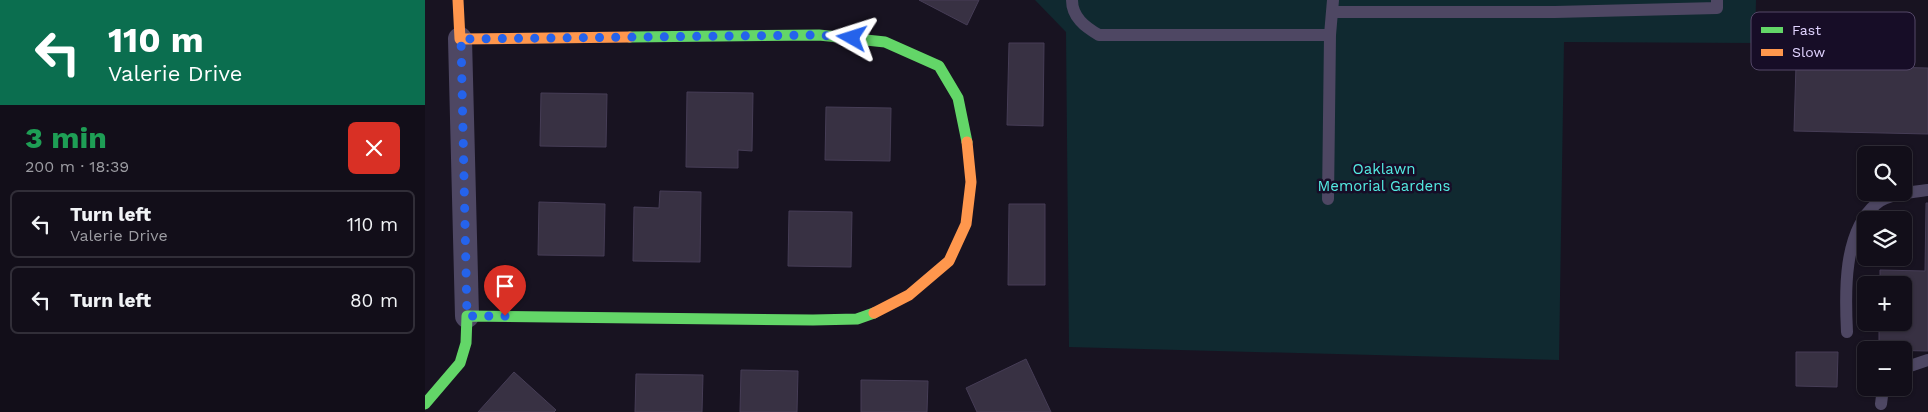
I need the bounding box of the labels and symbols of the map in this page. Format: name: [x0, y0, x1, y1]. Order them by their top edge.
position arrow: [825, 11, 877, 63]
legend: [1751, 12, 1915, 70]
text: Fast: [1792, 22, 1821, 38]
text: Slow: [1792, 44, 1825, 60]
park label: Oaklawn Memorial Gardens: [1318, 160, 1451, 195]
pin: [484, 265, 526, 316]

